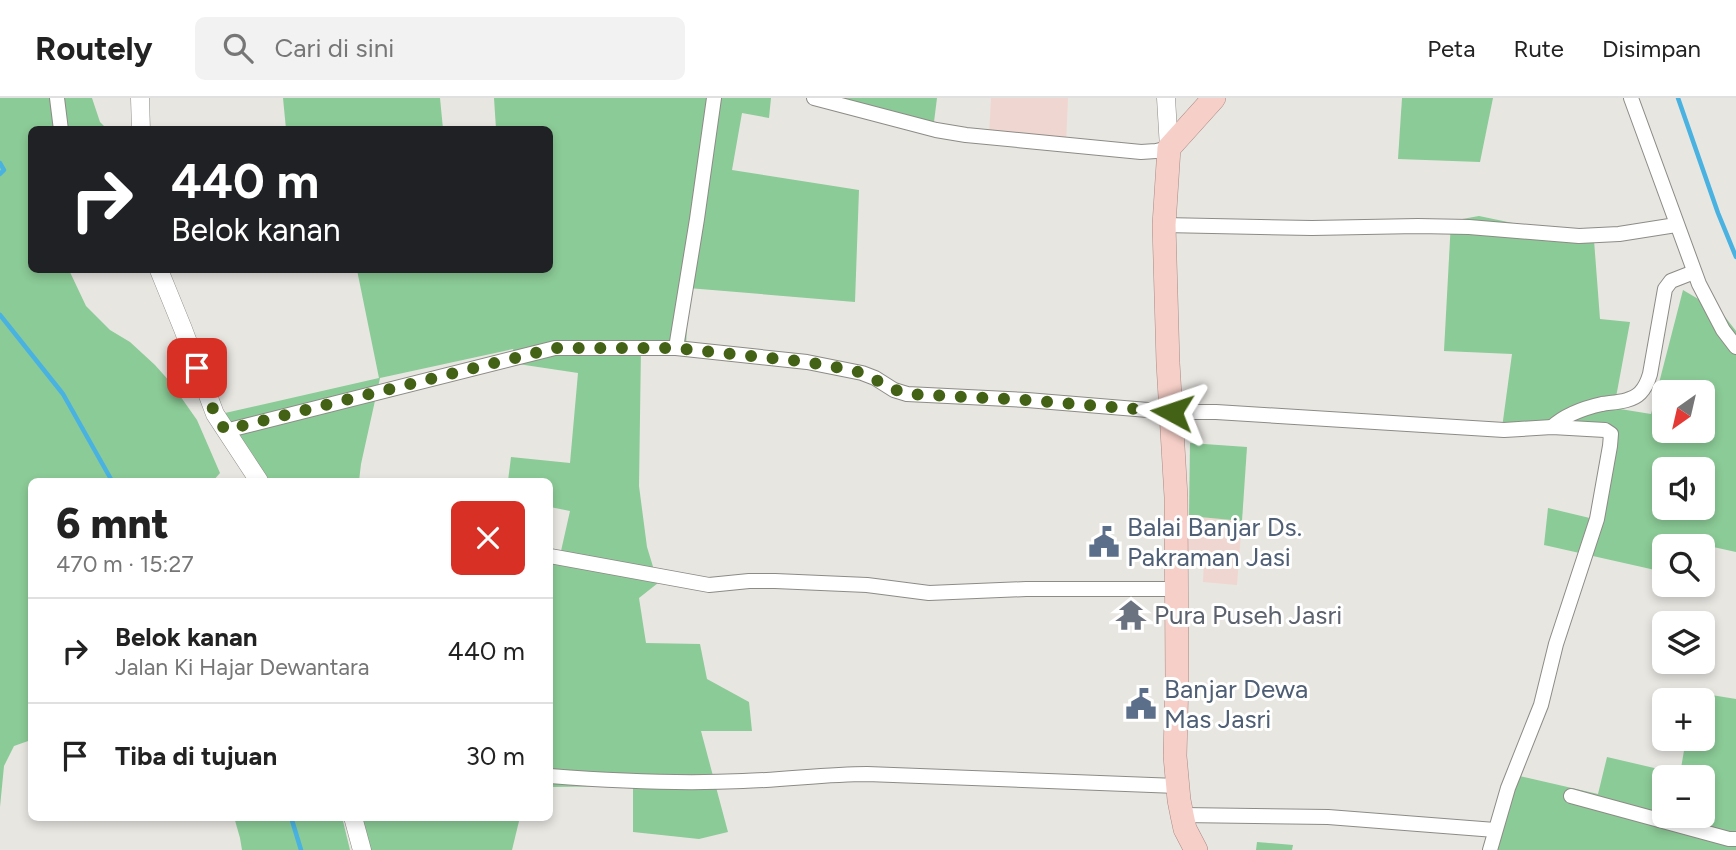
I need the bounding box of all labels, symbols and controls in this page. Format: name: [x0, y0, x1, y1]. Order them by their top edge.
search box: [195, 17, 685, 80]
text: Routely: [35, 29, 153, 68]
icon: search: [219, 29, 257, 67]
text: Cari di sini: [275, 32, 394, 64]
text: Peta: [1427, 34, 1475, 63]
text: Rute: [1513, 34, 1564, 63]
text: Disimpan: [1602, 34, 1701, 63]
text: 440 m: [171, 151, 319, 210]
icon: right: [56, 154, 147, 245]
text: Belok kanan: [171, 211, 341, 249]
pin: [167, 338, 227, 398]
icon: arrive: [178, 349, 216, 387]
position arrow: [1135, 375, 1209, 449]
north arrow: [1652, 380, 1715, 443]
map controls: [1652, 380, 1715, 828]
button: sound: [1652, 457, 1715, 520]
text: 6 mnt: [56, 498, 169, 549]
button: close: [451, 501, 525, 575]
place label: Balai Banjar Ds. Pakraman Jasi: [1127, 511, 1302, 573]
public building icon: Balai Banjar Ds. Pakraman Jasi: [1087, 525, 1121, 559]
button: search: [1652, 534, 1715, 597]
text: 470 m · 15:27: [56, 550, 194, 578]
temple icon: Pura Puseh Jasri: [1114, 598, 1148, 632]
place label: Pura Puseh Jasri: [1154, 599, 1342, 631]
button: layers: [1652, 611, 1715, 674]
text: Belok kanan: [115, 621, 258, 653]
icon: right: [56, 632, 94, 670]
text: 440 m: [447, 635, 525, 667]
text: Jalan Ki Hajar Dewantara: [115, 653, 370, 681]
place label: Banjar Dewa Mas Jasri: [1164, 673, 1308, 735]
public building icon: Banjar Dewa Mas Jasri: [1124, 687, 1158, 721]
button: +: [1652, 688, 1715, 751]
icon: arrive: [56, 737, 94, 775]
text: Tiba di tujuan: [115, 740, 277, 772]
text: 30 m: [466, 740, 525, 772]
button: −: [1652, 765, 1715, 828]

